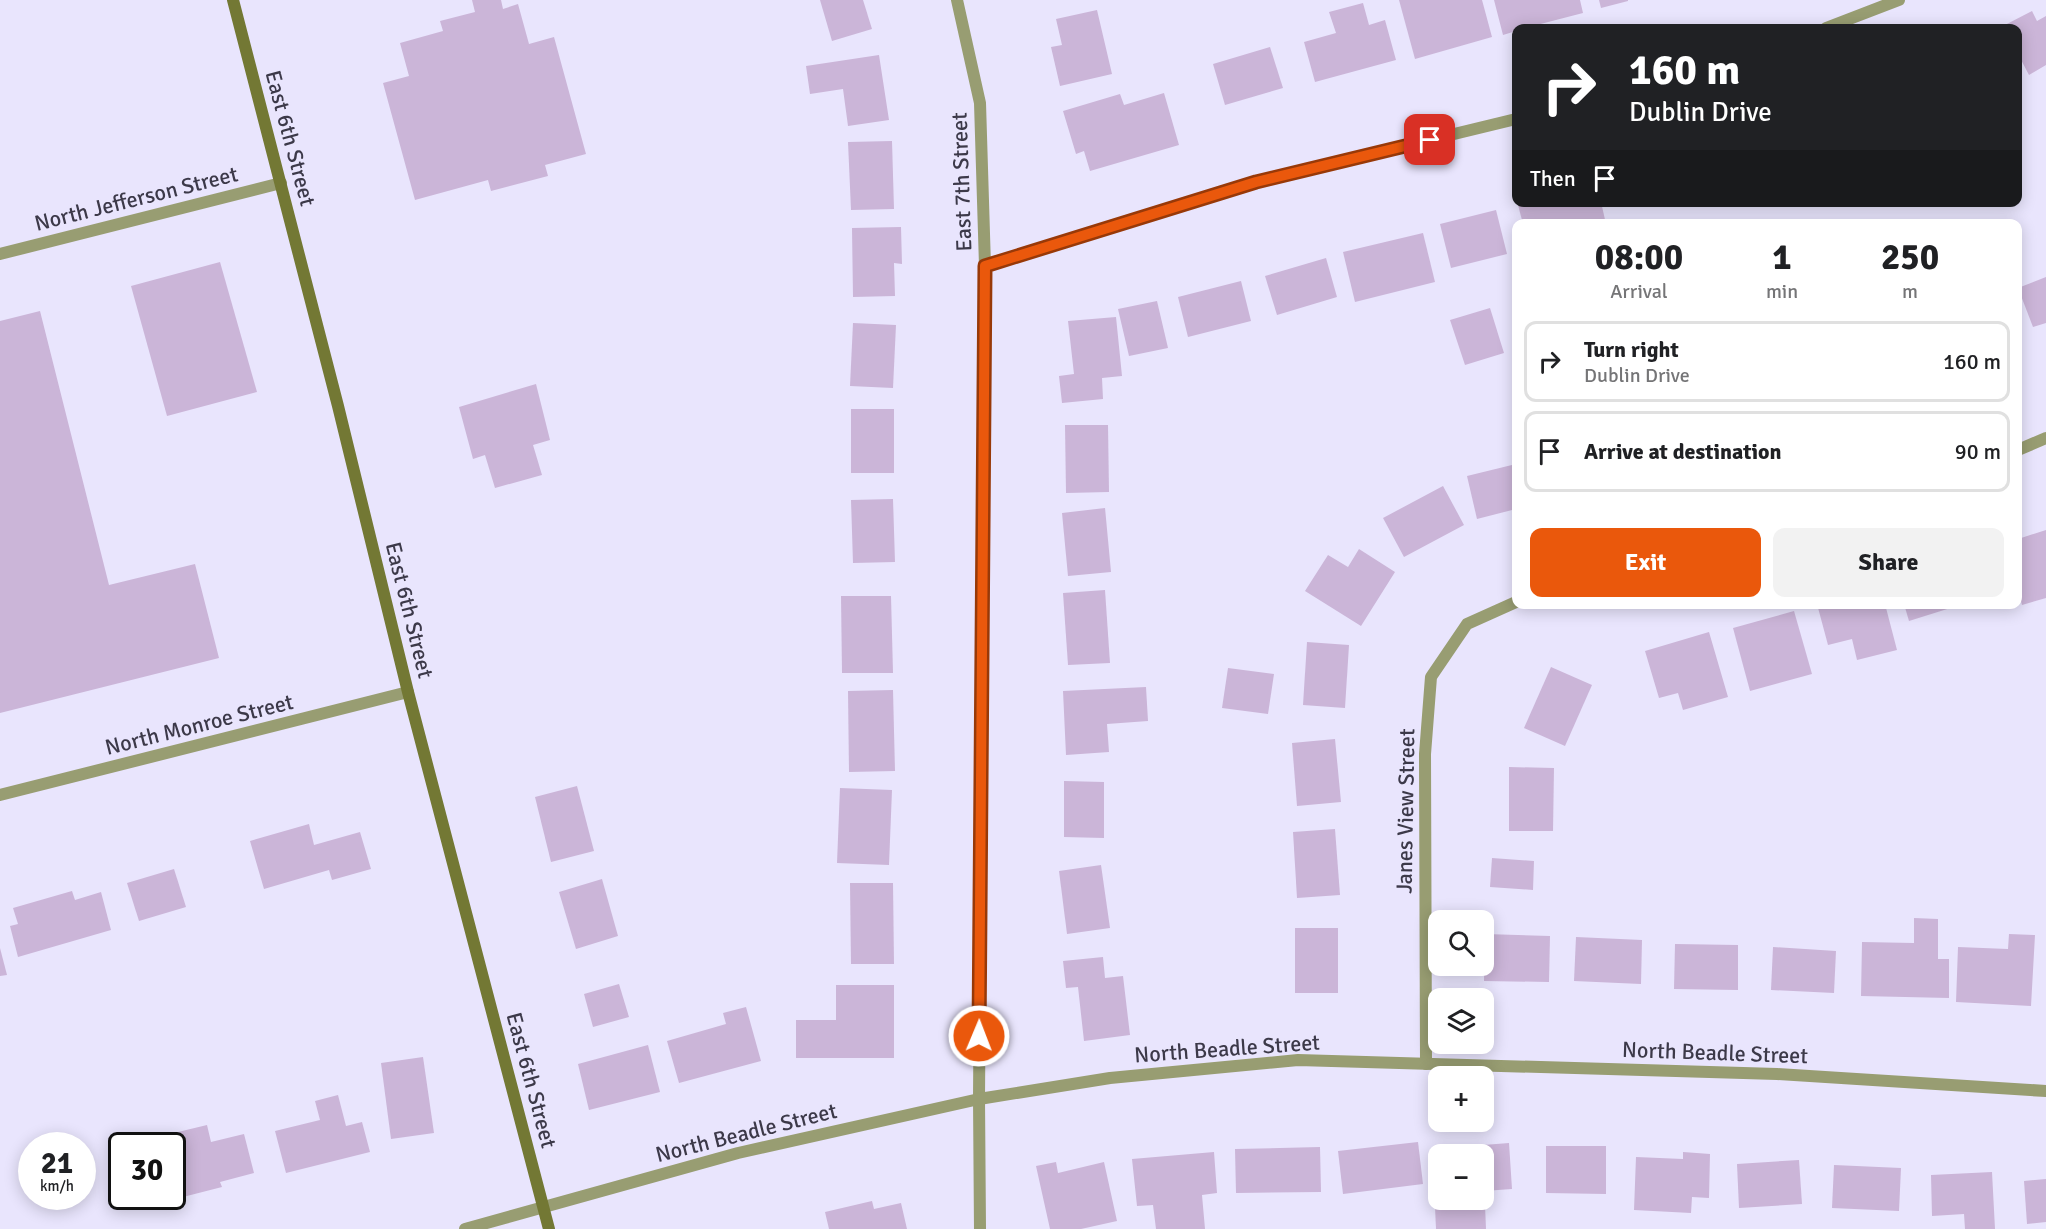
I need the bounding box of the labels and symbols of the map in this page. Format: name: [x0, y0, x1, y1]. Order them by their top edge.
street label: East 6th Street: [259, 67, 322, 209]
street label: East 7th Street: [946, 112, 977, 252]
pin: [1404, 114, 1455, 165]
street label: North Jefferson Street: [32, 160, 241, 237]
street label: East 6th Street: [380, 539, 440, 681]
street label: North Monroe Street: [102, 688, 296, 761]
street label: Janes View Street: [1391, 728, 1420, 894]
position arrow: [947, 1004, 1011, 1068]
street label: East 6th Street: [500, 1009, 563, 1151]
street label: North Beadle Street: [1133, 1029, 1321, 1068]
street label: North Beadle Street: [1622, 1036, 1809, 1069]
street label: North Beadle Street: [653, 1097, 840, 1168]
speed limit sign: 30: [108, 1132, 186, 1210]

